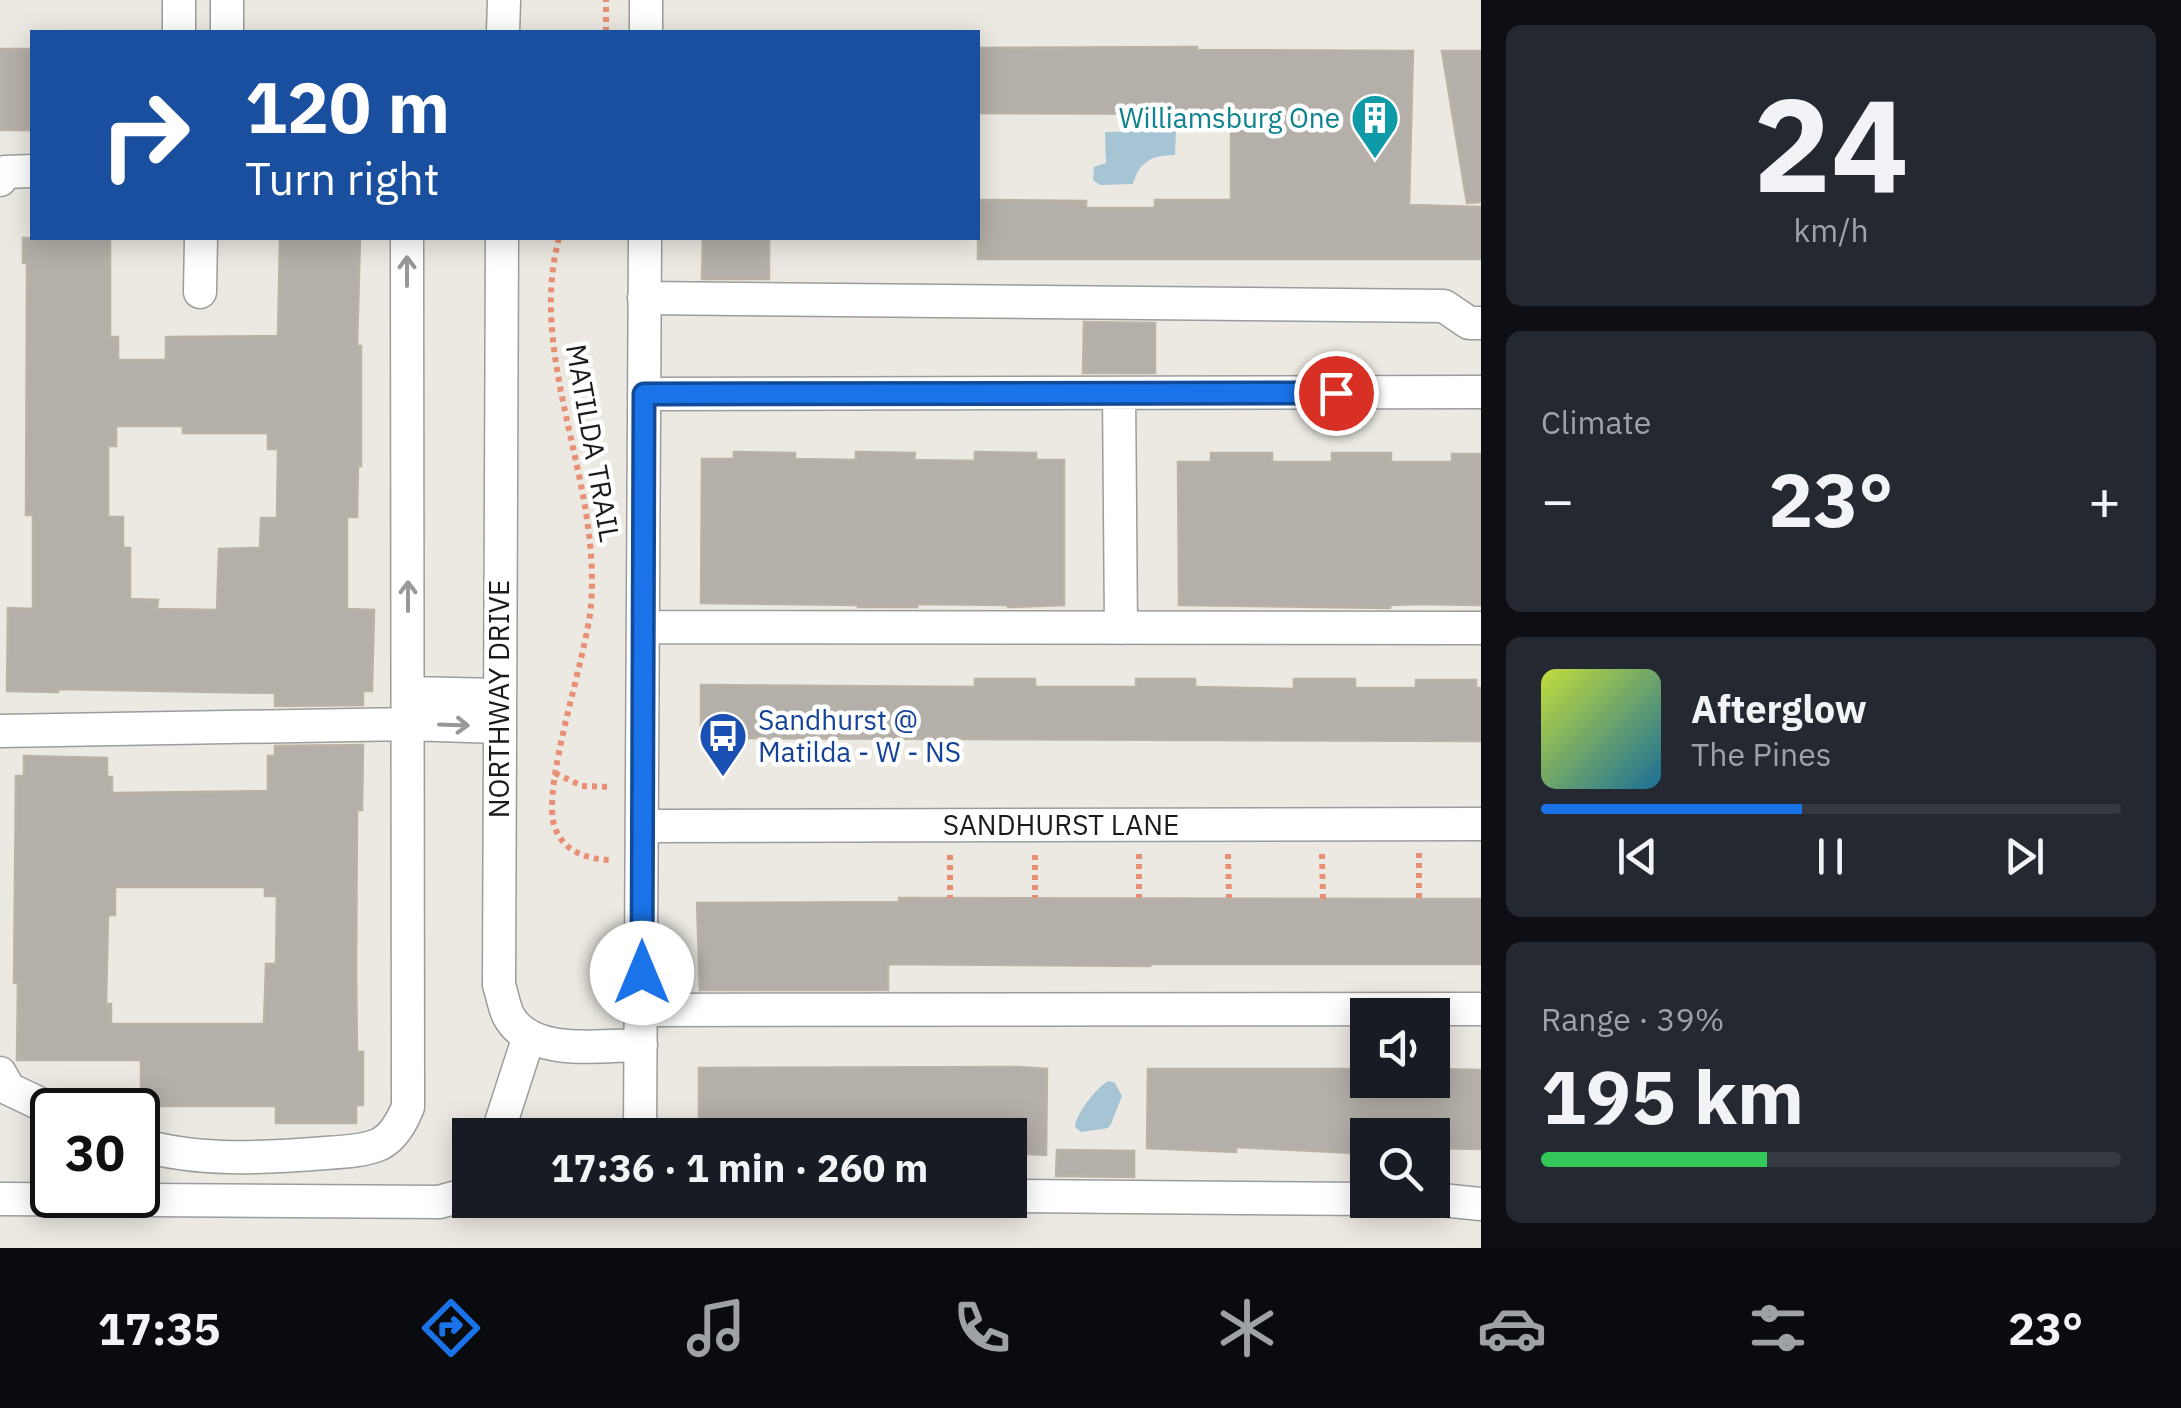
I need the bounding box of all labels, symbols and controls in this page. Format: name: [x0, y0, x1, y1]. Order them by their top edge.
text: 24: [1753, 59, 1909, 228]
text: 120 m: [245, 61, 450, 152]
icon: right: [80, 70, 210, 200]
building icon: Williamsburg One: [1349, 92, 1401, 160]
place label: Williamsburg One: [1119, 99, 1340, 136]
text: Turn right: [245, 149, 440, 207]
text: km/h: [1793, 209, 1869, 251]
one-way arrow: [398, 255, 416, 288]
street label: MATILDA TRAIL: [558, 341, 629, 545]
pin: [1294, 351, 1379, 436]
icon: arrive: [1309, 366, 1364, 421]
text: Climate: [1541, 401, 1651, 443]
text: 23°: [1768, 450, 1894, 548]
text: −: [1541, 464, 1574, 535]
text: +: [2088, 464, 2121, 535]
one-way arrow: [398, 580, 418, 612]
street label: NORTHWAY DRIVE: [480, 580, 517, 818]
text: Afterglow: [1691, 684, 1867, 733]
place label: Sandhurst @ Matilda - W - NS: [758, 701, 961, 770]
bus stop icon: Sandhurst @ Matilda - W - NS: [697, 710, 749, 778]
one-way arrow: [437, 716, 469, 735]
text: The Pines: [1691, 733, 1831, 775]
street label: SANDHURST LANE: [943, 806, 1179, 843]
icon: previous: [1610, 829, 1665, 884]
icon: pause: [1803, 829, 1858, 884]
icon: next: [1997, 829, 2052, 884]
position arrow: [590, 921, 694, 1025]
map controls: [1350, 998, 1450, 1218]
button: sound: [1350, 998, 1450, 1098]
text: Range · 39%: [1541, 998, 1724, 1040]
text: 195 km: [1541, 1047, 1804, 1145]
speed limit sign: 30: [30, 1088, 160, 1218]
button: search: [1350, 1118, 1450, 1218]
text: 17:36 · 1 min · 260 m: [551, 1143, 928, 1192]
icon: directions: [416, 1293, 486, 1363]
icon: music: [681, 1293, 751, 1363]
icon: phone: [947, 1293, 1017, 1363]
icon: climate: [1212, 1293, 1282, 1363]
icon: car: [1477, 1293, 1547, 1363]
icon: filters: [1743, 1293, 1813, 1363]
text: 17:35: [98, 1299, 221, 1357]
text: 23°: [2008, 1299, 2083, 1357]

